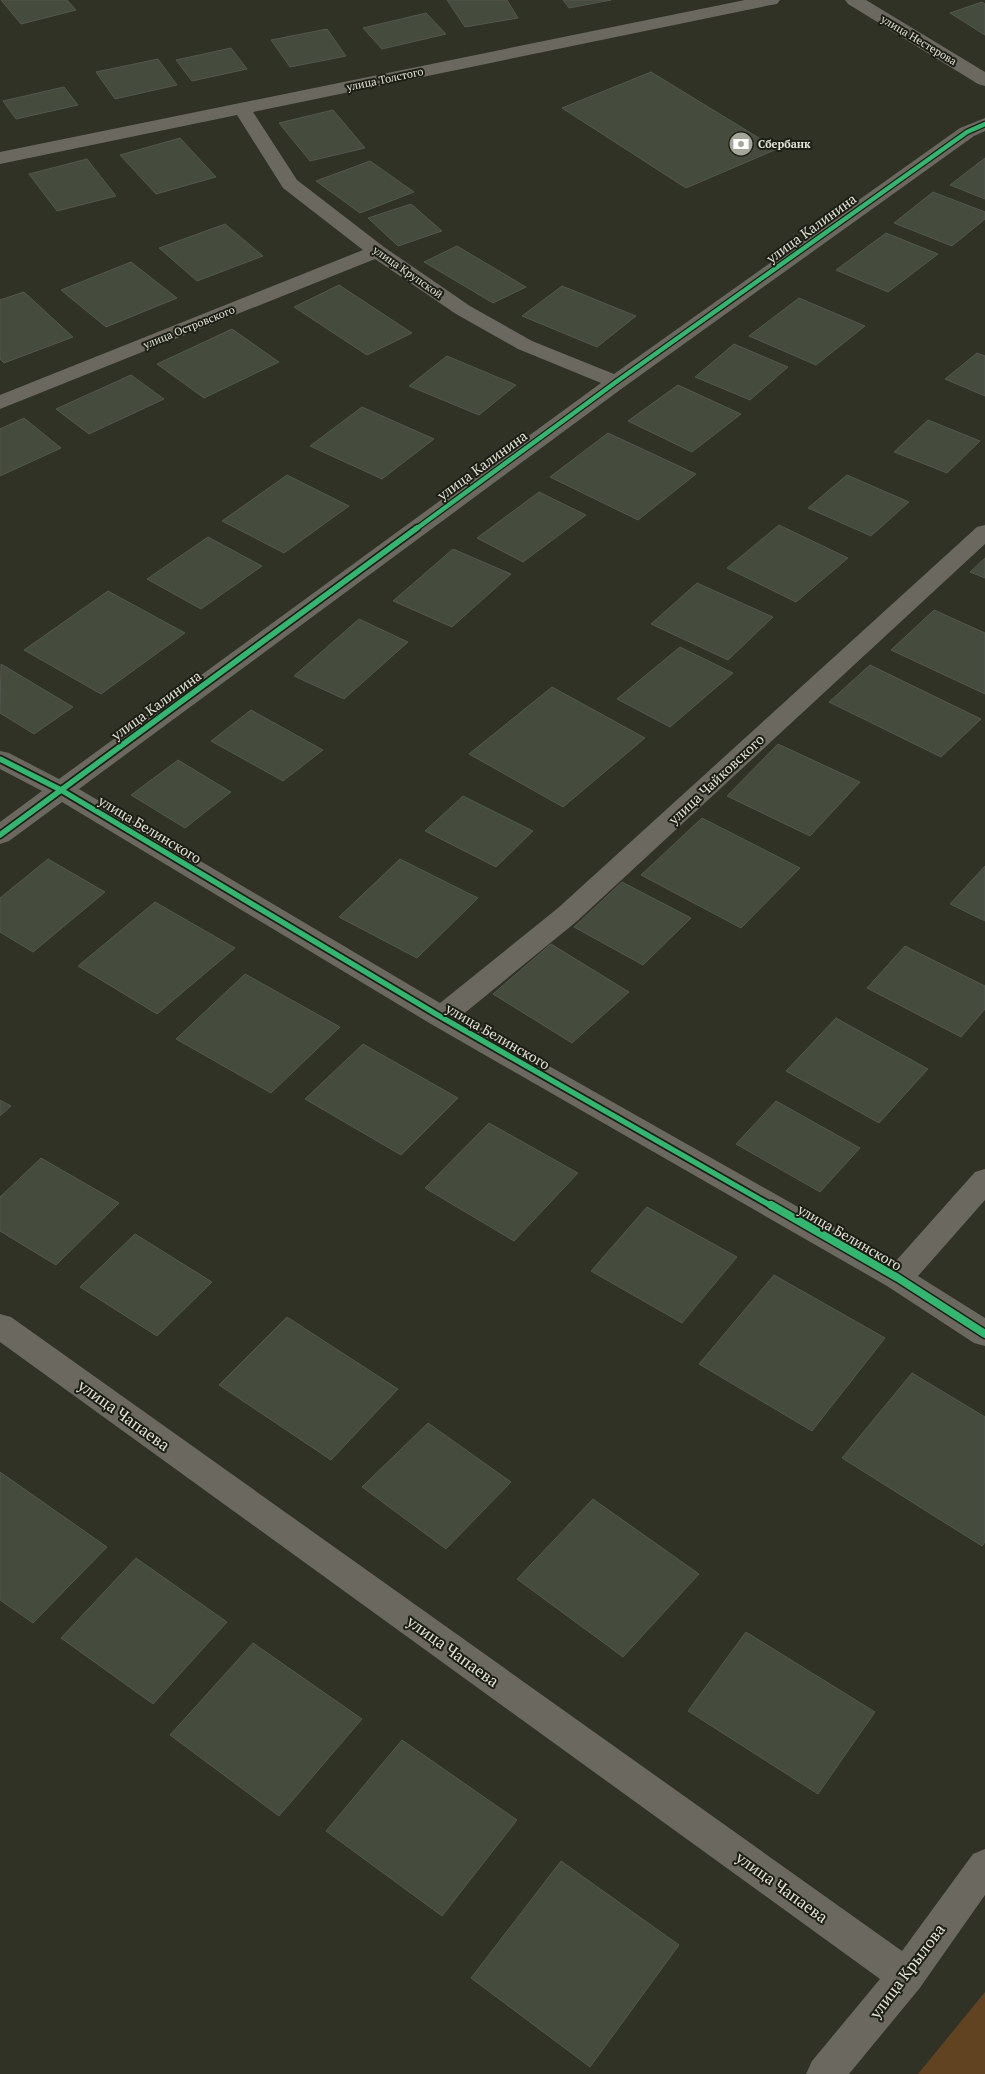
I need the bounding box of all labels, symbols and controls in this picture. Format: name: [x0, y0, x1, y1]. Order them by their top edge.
street label: улица Нестерова: [878, 11, 960, 68]
street label: улица Толстого: [344, 64, 425, 94]
bank icon: Сбербанк: [728, 131, 754, 157]
place label: Сбербанк: [758, 137, 811, 151]
street label: улица Калинина: [761, 189, 860, 268]
street label: улица Крупской: [369, 242, 446, 301]
street label: улица Островского: [140, 302, 237, 352]
street label: улица Калинина: [432, 426, 531, 505]
street label: улица Калинина: [106, 666, 205, 745]
street label: улица Чайковского: [663, 729, 768, 829]
street label: улица Белинского: [94, 790, 205, 867]
street label: улица Белинского: [442, 998, 554, 1074]
street label: улица Белинского: [794, 1199, 906, 1275]
street label: улица Чапаева: [73, 1374, 174, 1456]
street label: улица Чапаева: [402, 1610, 503, 1692]
street label: улица Чапаева: [731, 1846, 832, 1928]
street label: улица Крылова: [863, 1919, 950, 2024]

